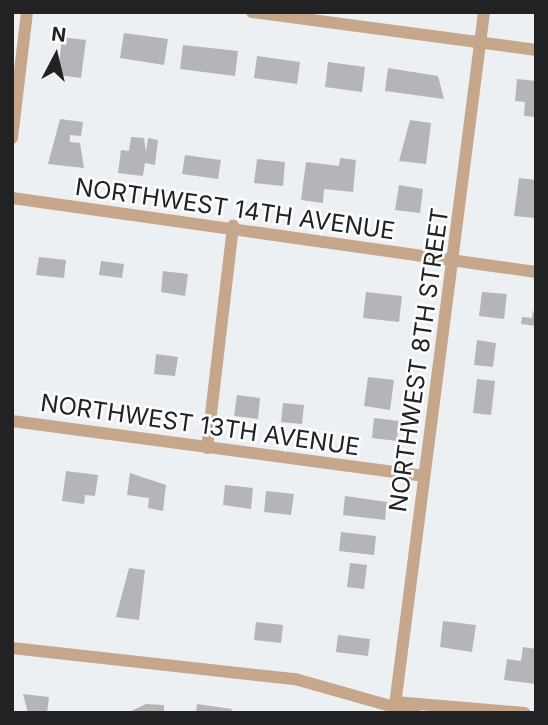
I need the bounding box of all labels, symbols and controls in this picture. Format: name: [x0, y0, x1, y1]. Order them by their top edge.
north arrow: [21, 21, 91, 91]
text: N: [50, 22, 67, 47]
street label: NORTHWEST 14TH AVENUE: [73, 172, 397, 246]
street label: NORTHWEST 8TH STREET: [383, 206, 455, 514]
street label: NORTHWEST 13TH AVENUE: [39, 388, 361, 462]

